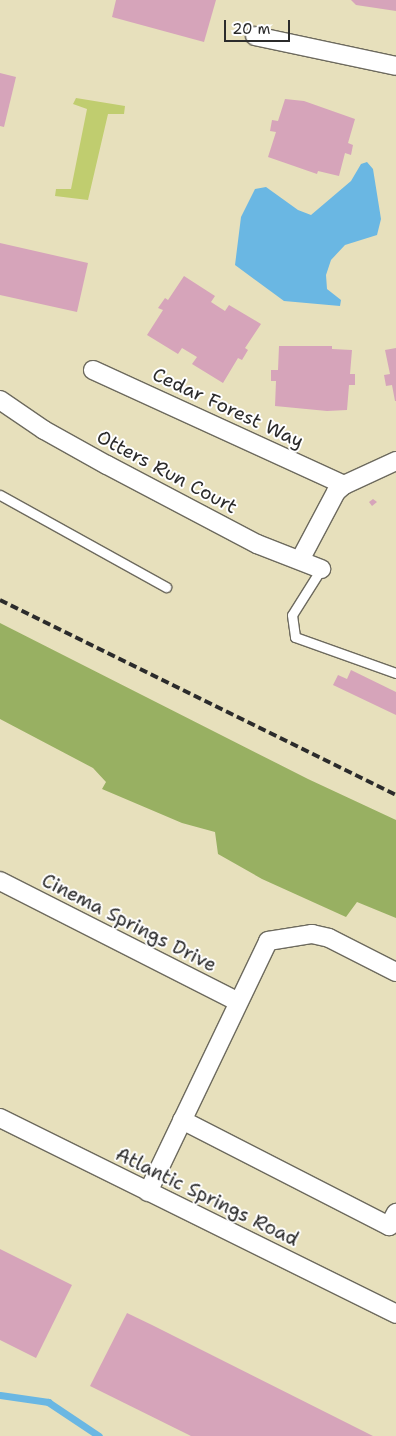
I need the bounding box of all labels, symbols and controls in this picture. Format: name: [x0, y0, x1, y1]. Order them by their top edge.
scale bar: [226, 10, 292, 42]
text: 20 m: [232, 19, 271, 39]
street label: Cedar Forest Way: [149, 363, 307, 453]
street label: Otters Run Court: [93, 425, 241, 519]
street label: Cinema Springs Drive: [38, 869, 220, 977]
street label: Atlantic Springs Road: [112, 1143, 302, 1251]

